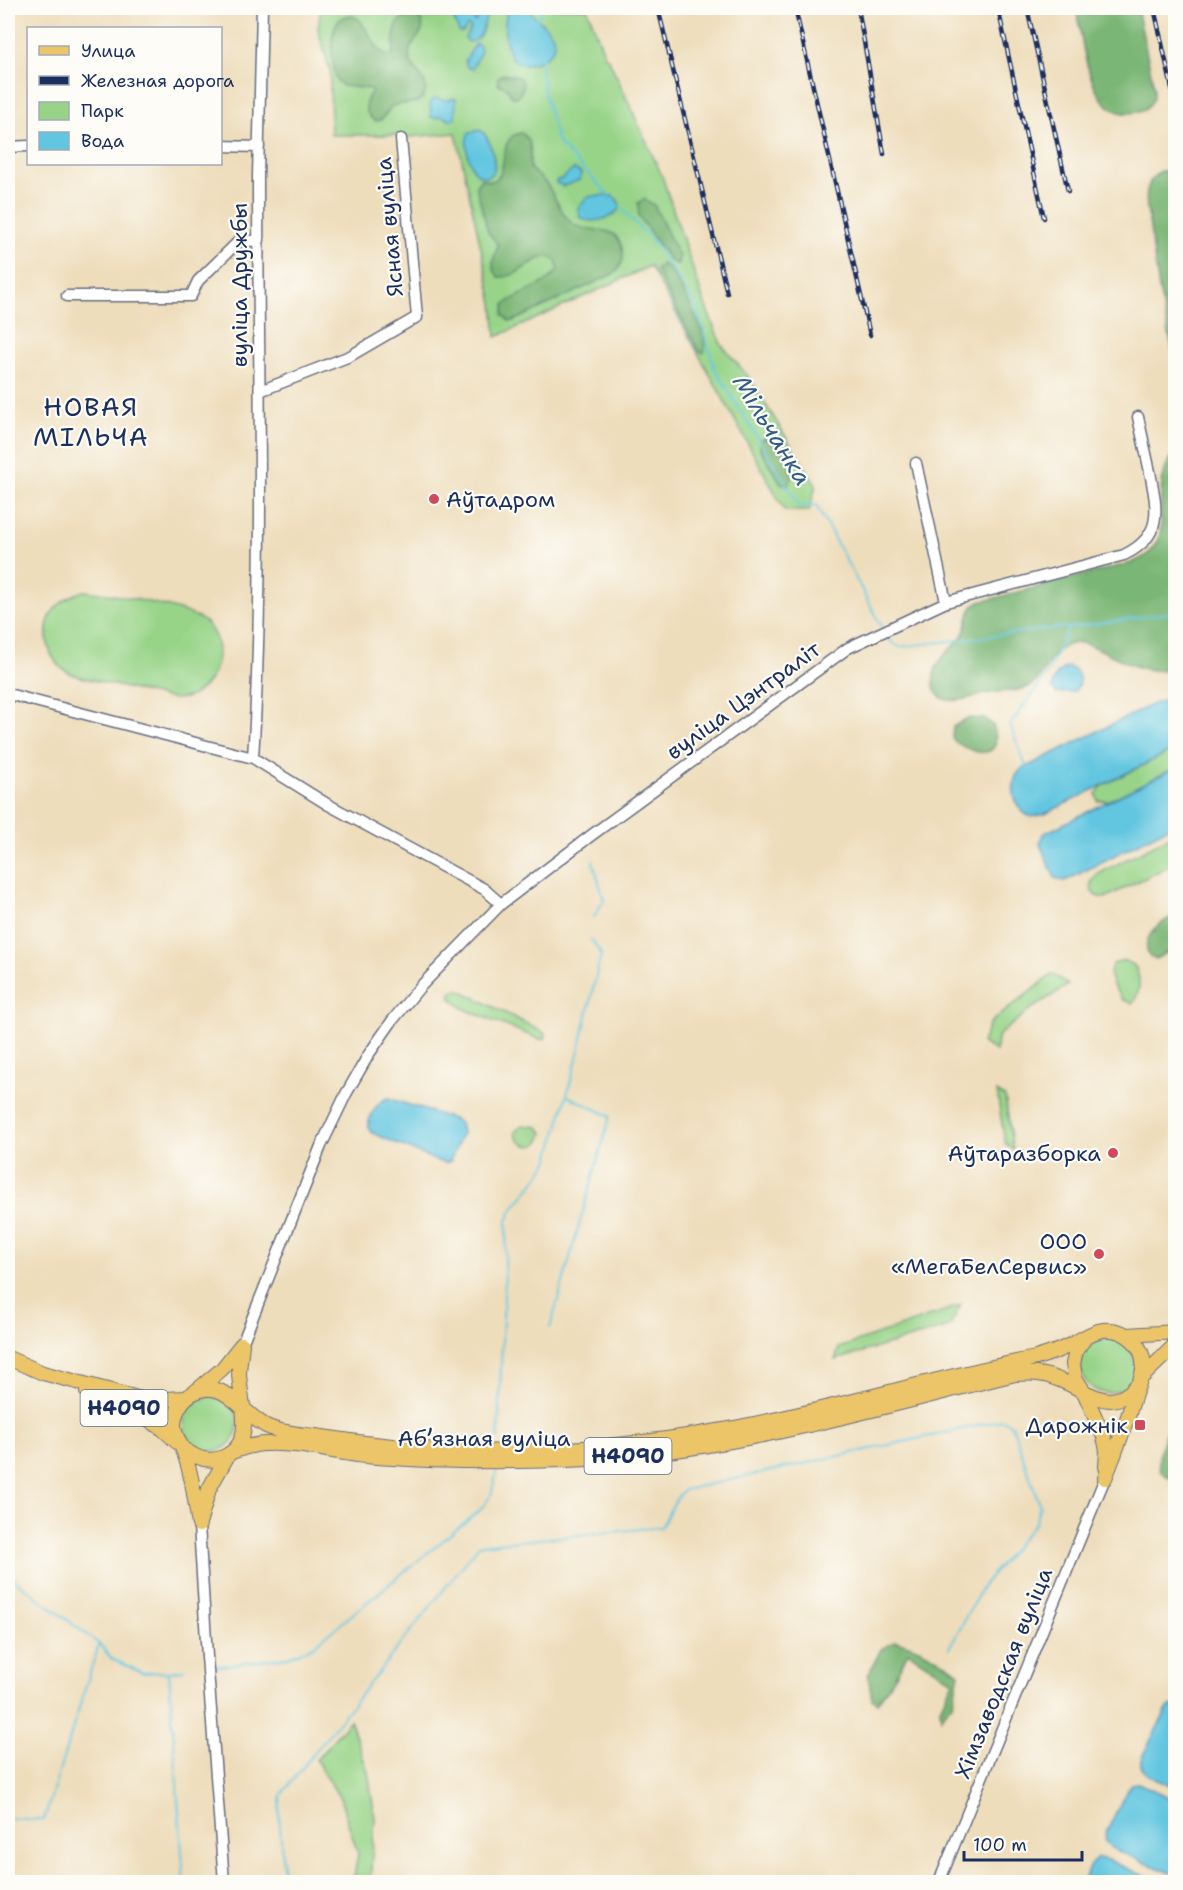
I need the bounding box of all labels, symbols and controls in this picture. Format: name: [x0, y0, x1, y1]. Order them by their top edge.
legend: [27, 27, 222, 165]
text: Улица: [81, 39, 135, 63]
text: Железная дорога: [81, 69, 234, 93]
text: Парк: [81, 99, 124, 123]
text: Вода: [81, 129, 124, 153]
street label: Ясная вуліца: [369, 156, 410, 298]
street label: вуліца Дружбы: [225, 203, 254, 367]
water label: Мільчанка: [725, 368, 819, 492]
district label: НОВАЯ МІЛЬЧА: [33, 389, 149, 454]
place label: Аўтадром: [446, 485, 555, 514]
marker: Аўтадром: [427, 492, 441, 506]
street label: вуліца Цэнтраліт: [660, 634, 827, 766]
place label: Аўтаразборка: [948, 1139, 1101, 1168]
marker: Аўтаразборка: [1106, 1146, 1120, 1160]
place label: ООО «МегаБелСервис»: [891, 1227, 1087, 1281]
marker: ООО «МегаБелСервис»: [1092, 1247, 1106, 1261]
road number: Н4090: [80, 1390, 168, 1426]
place label: Дарожнік: [1025, 1411, 1128, 1440]
marker: Дарожнік: [1133, 1418, 1147, 1432]
street label: Абʼязная вуліца: [397, 1424, 571, 1453]
road number: Н4090: [584, 1438, 672, 1474]
street label: Хімзаводская вуліца: [948, 1563, 1059, 1783]
scale bar: [964, 1824, 1082, 1862]
text: 100 m: [973, 1833, 1027, 1857]

